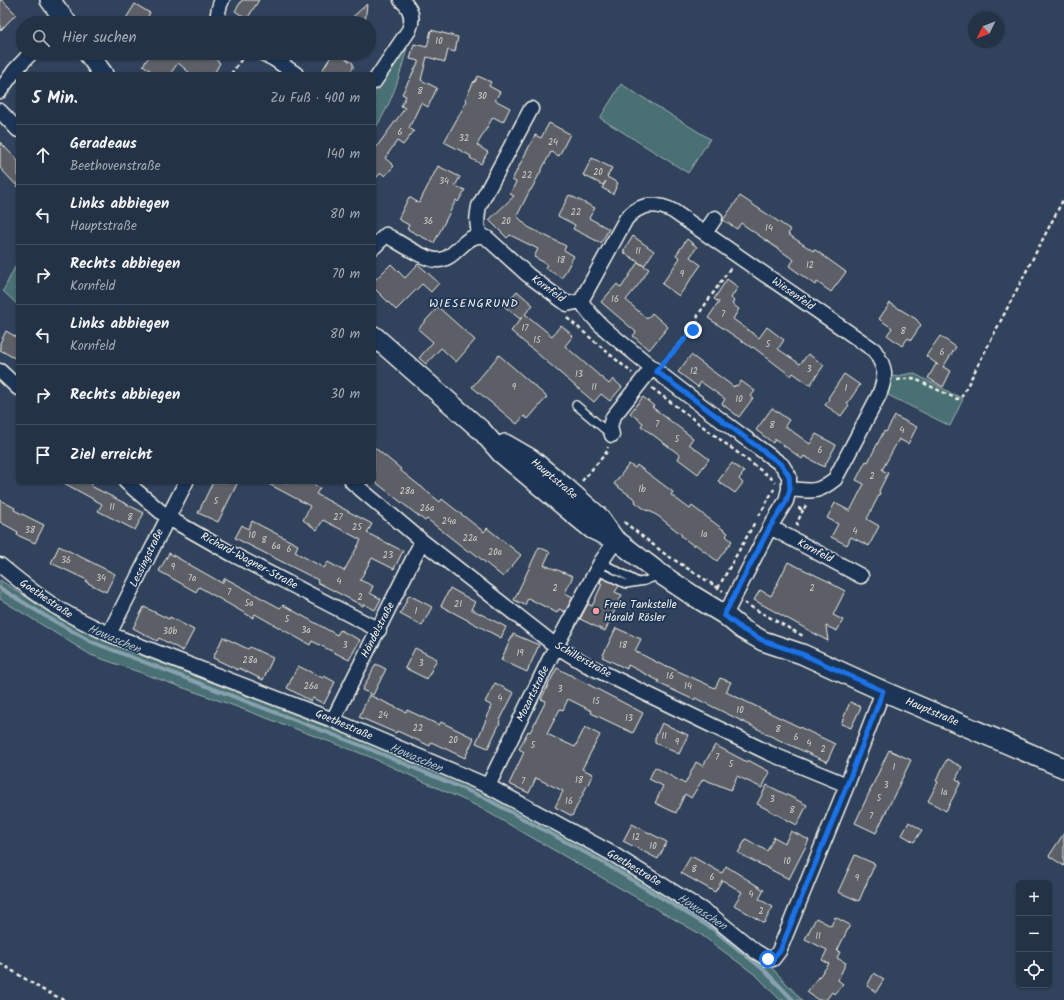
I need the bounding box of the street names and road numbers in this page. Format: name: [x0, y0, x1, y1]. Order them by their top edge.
street label: Kornfeld: [527, 270, 569, 308]
street label: Wiesenfeld: [768, 273, 819, 316]
street label: Hauptstraße: [527, 454, 581, 504]
street label: Lessingstraße: [125, 526, 169, 590]
street label: Richard-Wagner-Straße: [197, 528, 301, 594]
street label: Kornfeld: [794, 534, 837, 568]
street label: Goethestraße: [16, 575, 76, 624]
street label: Händelstraße: [356, 599, 400, 661]
street label: Schillerstraße: [551, 637, 615, 683]
street label: Mozartstraße: [512, 663, 554, 725]
street label: Hauptstraße: [902, 693, 962, 731]
street label: Goethestraße: [312, 705, 376, 745]
street label: Goethestraße: [603, 845, 665, 891]

